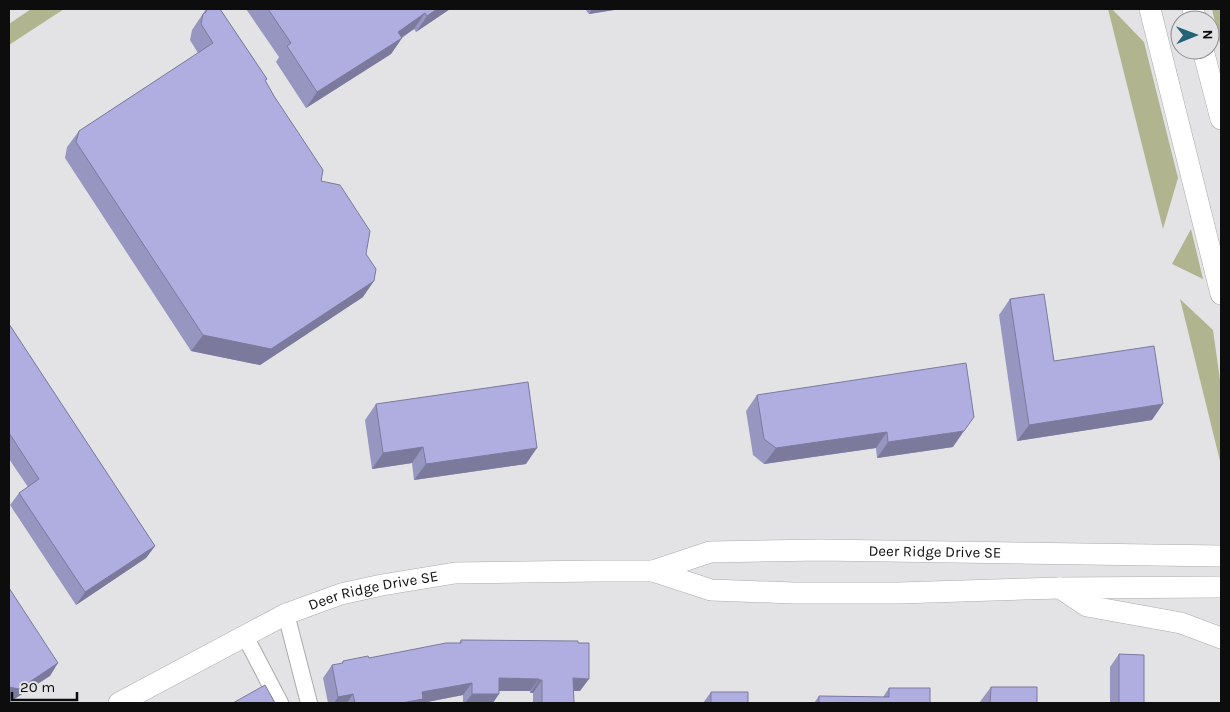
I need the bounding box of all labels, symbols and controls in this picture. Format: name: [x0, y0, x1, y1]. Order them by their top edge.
north arrow: [1170, 10, 1220, 60]
text: N: [1199, 30, 1216, 40]
street label: Deer Ridge Drive SE: [868, 542, 1001, 562]
street label: Deer Ridge Drive SE: [306, 567, 439, 614]
scale bar: [12, 670, 78, 702]
text: 20 m: [20, 678, 55, 696]

